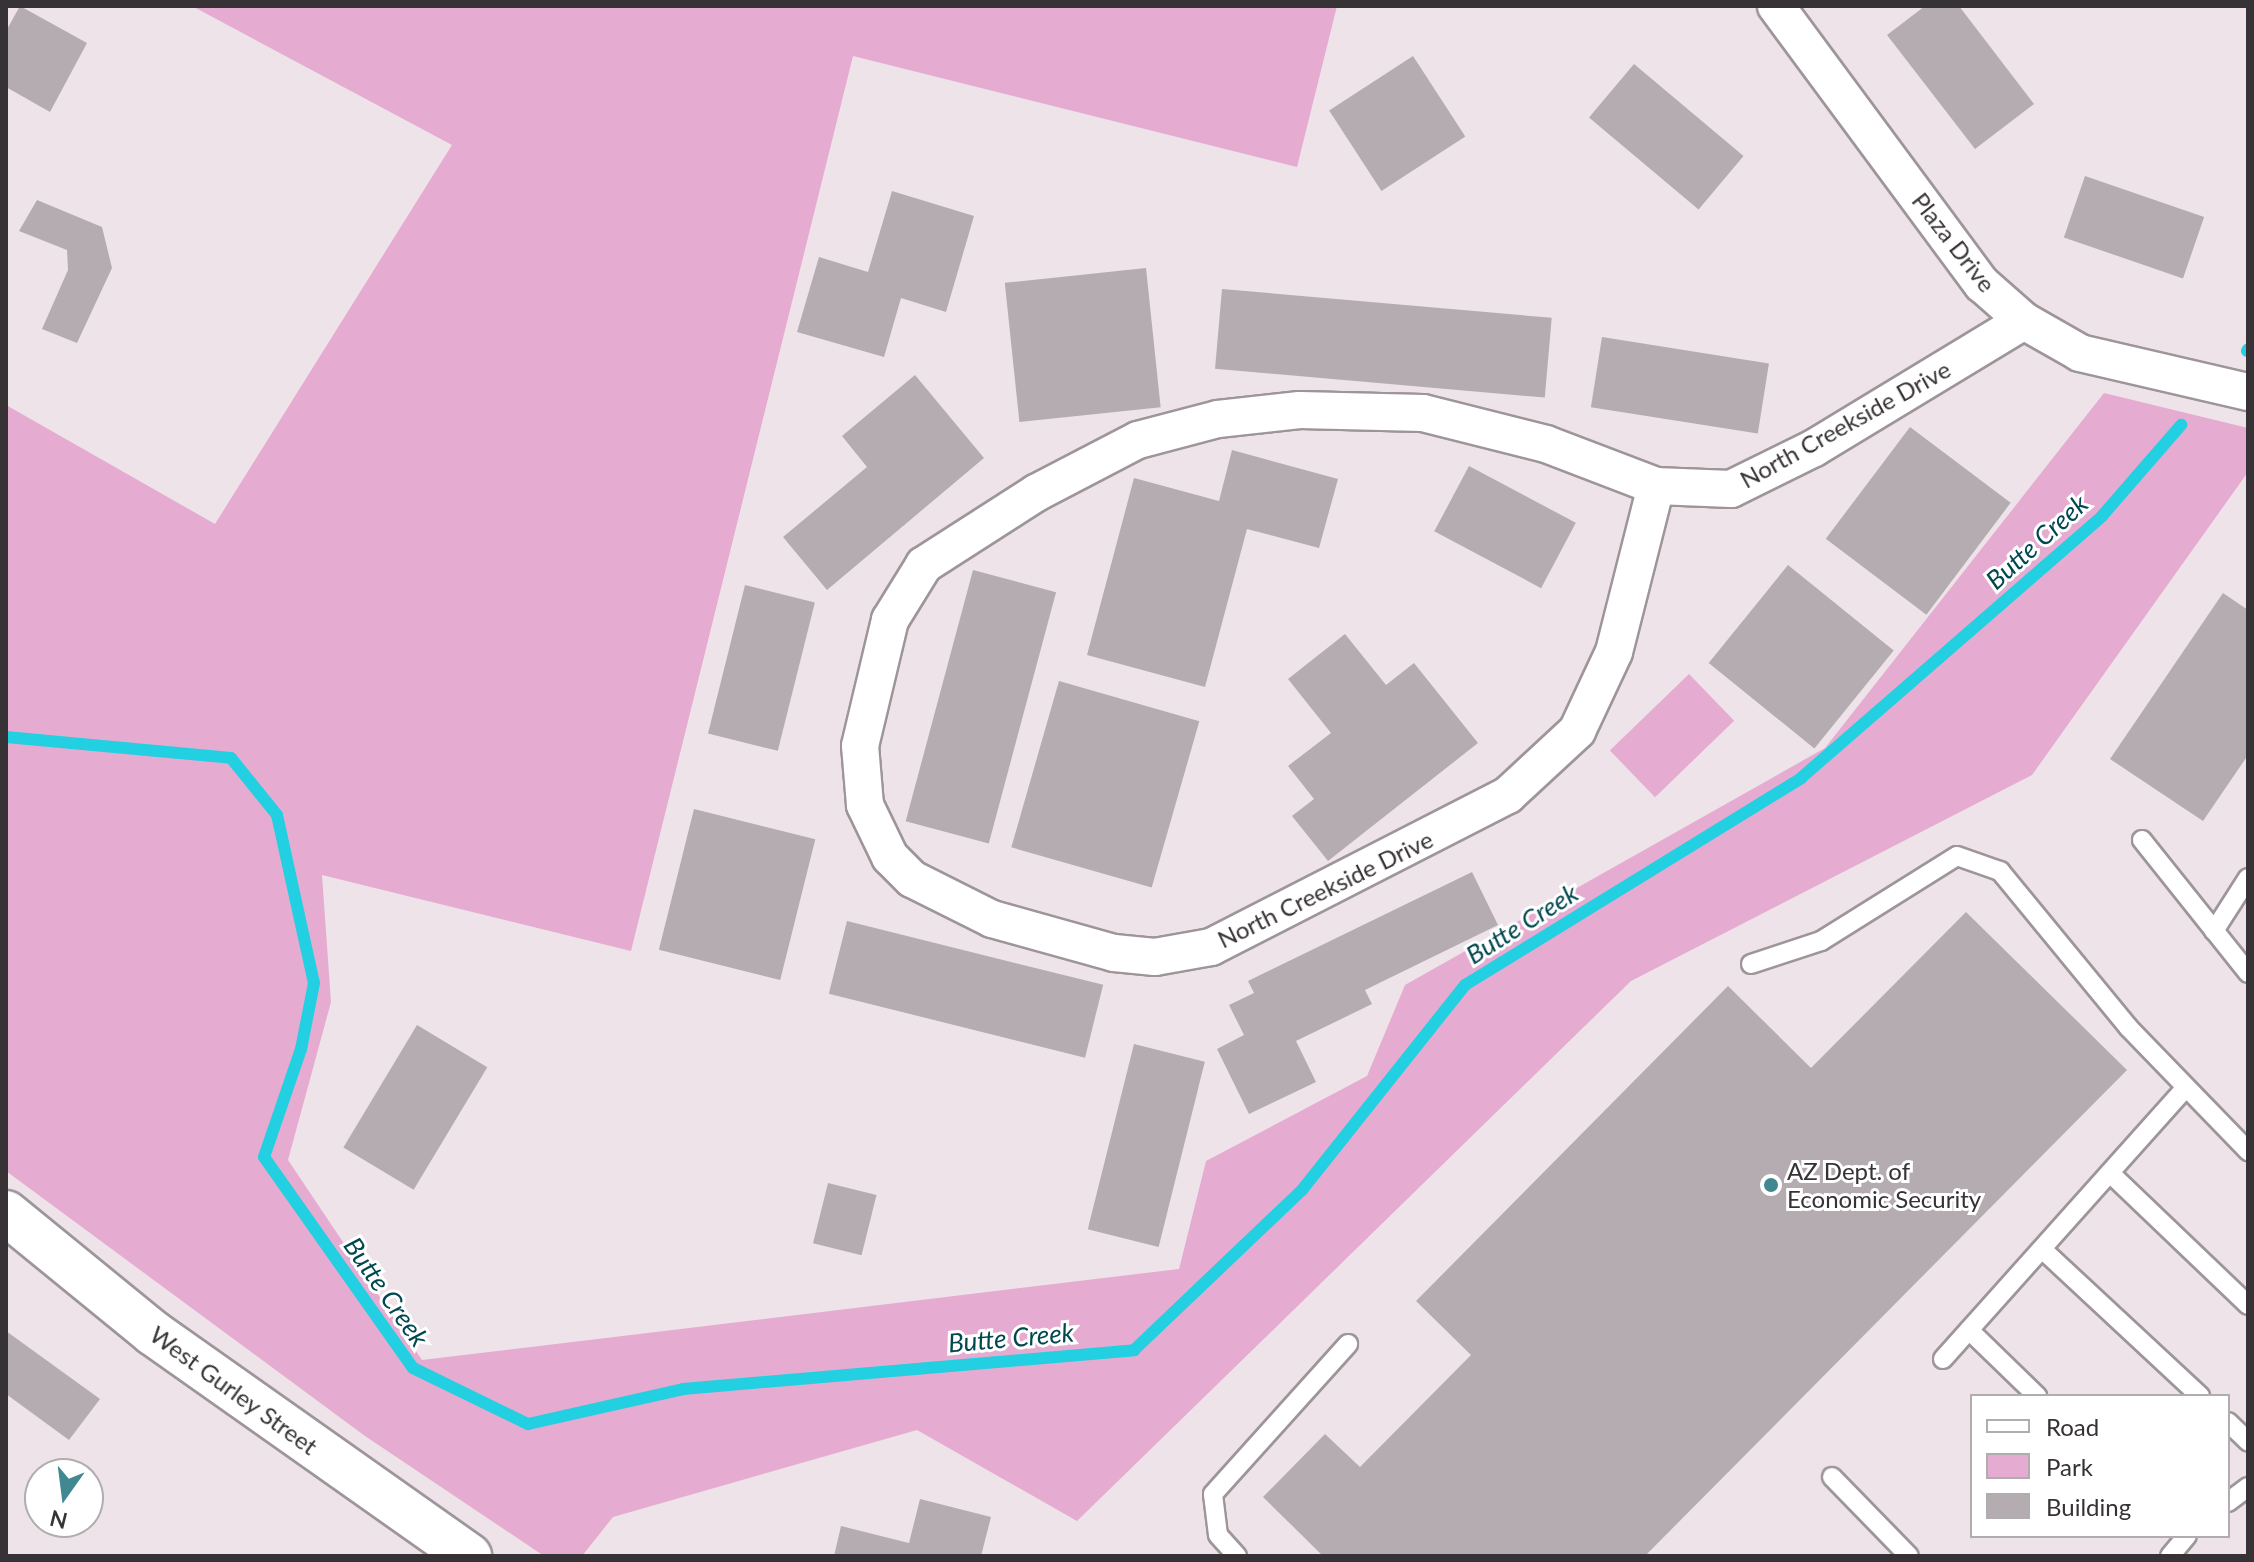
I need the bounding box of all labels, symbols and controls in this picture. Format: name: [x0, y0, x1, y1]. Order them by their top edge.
street label: Plaza Drive: [1906, 187, 2002, 297]
street label: North Creekside Drive: [1735, 354, 1955, 494]
water label: Butte Creek: [1980, 488, 2094, 596]
street label: North Creekside Drive: [1213, 824, 1437, 954]
water label: Butte Creek: [1460, 877, 1584, 971]
place label: AZ Dept. of Economic Security: [1787, 1157, 1981, 1213]
marker: AZ Dept. of Economic Security: [1762, 1176, 1780, 1194]
water label: Butte Creek: [337, 1231, 435, 1353]
water label: Butte Creek: [947, 1317, 1075, 1359]
street label: West Gurley Street: [144, 1319, 324, 1461]
legend: [1970, 1394, 2230, 1538]
text: Road: [2046, 1412, 2099, 1441]
text: Park: [2046, 1452, 2093, 1481]
north arrow: [24, 1458, 104, 1538]
text: Building: [2046, 1492, 2131, 1521]
text: N: [47, 1505, 70, 1535]

